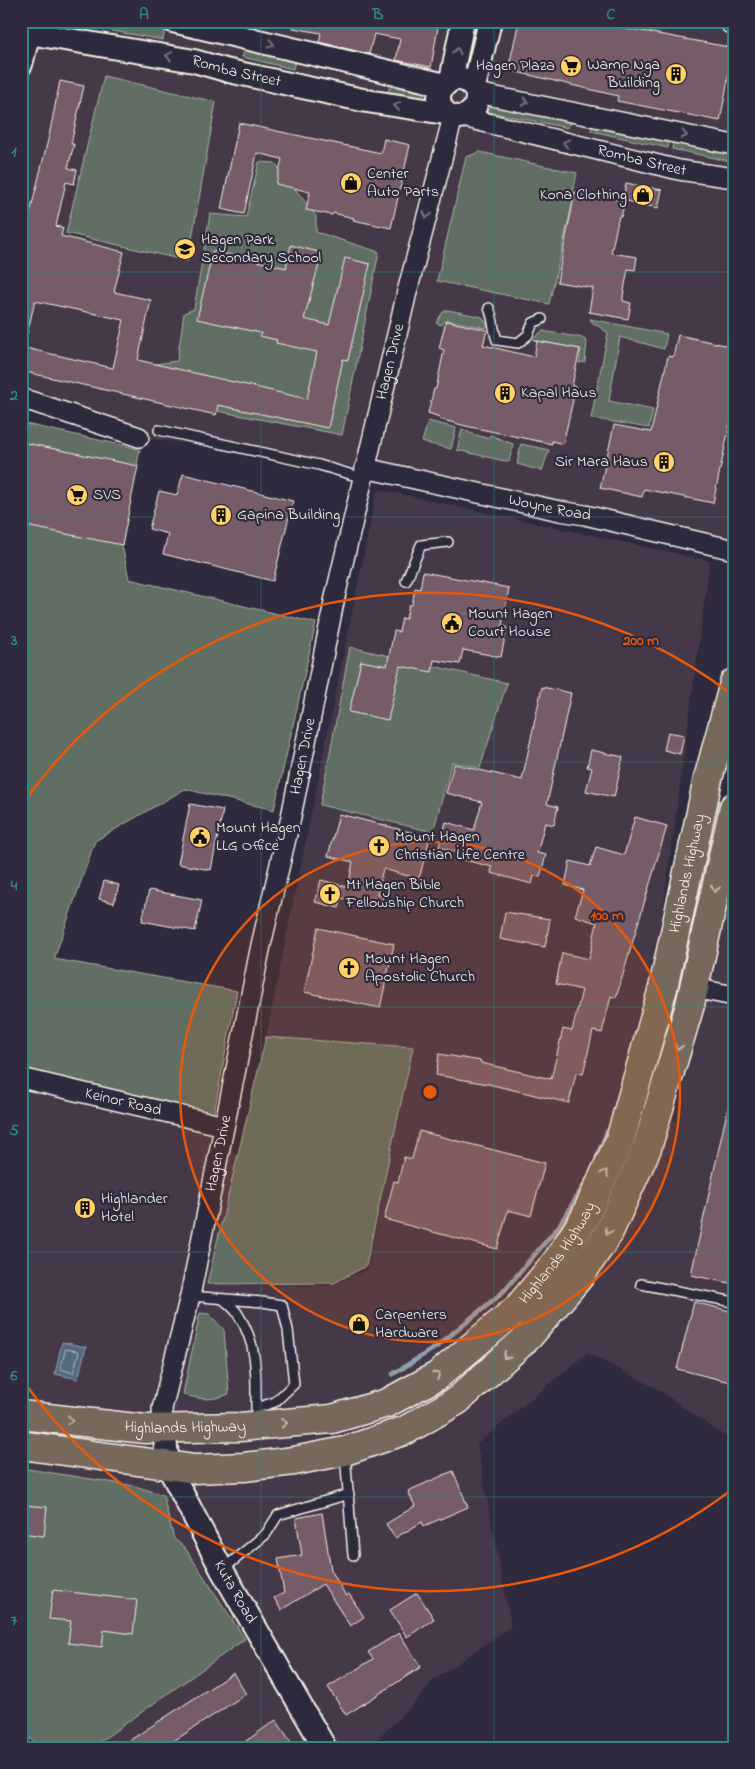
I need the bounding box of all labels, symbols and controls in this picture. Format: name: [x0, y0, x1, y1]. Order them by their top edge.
text: A: [139, 3, 149, 27]
text: B: [372, 3, 384, 27]
text: C: [607, 3, 616, 27]
one-way arrow: [267, 38, 276, 49]
one-way arrow: [451, 46, 462, 55]
street label: Romba Street: [189, 49, 284, 94]
one-way arrow: [165, 52, 174, 62]
place label: Wamp Nga Building: [587, 53, 660, 95]
place label: Hagen Plaza: [476, 54, 555, 78]
supermarket icon: Hagen Plaza: [559, 54, 583, 78]
building icon: Wamp Nga Building: [664, 62, 688, 86]
one-way arrow: [520, 96, 529, 107]
one-way arrow: [392, 101, 400, 112]
one-way arrow: [680, 129, 688, 139]
one-way arrow: [562, 138, 571, 149]
street label: Romba Street: [595, 138, 688, 183]
text: 1: [11, 140, 17, 164]
place label: Center Auto Parts: [367, 162, 439, 204]
shop icon: Center Auto Parts: [339, 171, 363, 195]
place label: Kona Clothing: [540, 183, 627, 207]
shop icon: Kona Clothing: [631, 183, 655, 207]
one-way arrow: [423, 210, 433, 218]
place label: Hagen Park Secondary School: [201, 228, 321, 270]
school or university icon: Hagen Park Secondary School: [173, 237, 197, 261]
street label: Hagen Drive: [370, 321, 411, 402]
building icon: Kapal Haus: [493, 381, 517, 405]
place label: Kapal Haus: [521, 381, 597, 405]
text: 2: [9, 384, 18, 408]
place label: Sir Mara Haus: [555, 450, 648, 474]
building icon: Sir Mara Haus: [652, 450, 676, 474]
supermarket icon: SVS: [65, 483, 89, 507]
place label: SVS: [93, 483, 121, 507]
street label: Woyne Road: [506, 488, 593, 528]
building icon: Gapina Building: [209, 503, 233, 527]
place label: Gapina Building: [237, 503, 340, 527]
place label: Mount Hagen Court House: [468, 602, 553, 644]
public building icon: Mount Hagen Court House: [440, 611, 464, 635]
text: 3: [10, 629, 18, 653]
text: 200 m: [622, 630, 659, 652]
street label: Hagen Drive: [284, 715, 323, 797]
street label: Highlands Highway: [663, 812, 712, 935]
place label: Mount Hagen LLG Office: [216, 816, 301, 858]
public building icon: Mount Hagen LLG Office: [188, 825, 212, 849]
place label: Mount Hagen Christian Life Centre: [395, 825, 526, 867]
church icon: Mount Hagen Christian Life Centre: [367, 834, 391, 858]
place label: Mt Hagen Bible Fellowship Church: [345, 873, 464, 915]
text: 4: [10, 874, 18, 898]
church icon: Mt Hagen Bible Fellowship Church: [318, 882, 342, 906]
one-way arrow: [710, 884, 721, 893]
text: 100 m: [590, 905, 624, 927]
place label: Mount Hagen Apostolic Church: [365, 947, 475, 989]
church icon: Mount Hagen Apostolic Church: [337, 956, 361, 980]
one-way arrow: [673, 1042, 683, 1050]
street label: Keinor Road: [83, 1082, 164, 1123]
centre of rings: [421, 1083, 439, 1101]
street label: Hagen Drive: [199, 1112, 238, 1194]
text: 5: [9, 1119, 19, 1143]
one-way arrow: [599, 1169, 610, 1178]
place label: Highlander Hotel: [101, 1187, 168, 1229]
building icon: Highlander Hotel: [73, 1196, 97, 1220]
street label: Highlands Highway: [513, 1198, 602, 1310]
one-way arrow: [604, 1226, 614, 1235]
place label: Carpenters Hardware: [375, 1303, 447, 1345]
shop icon: Carpenters Hardware: [347, 1312, 371, 1336]
one-way arrow: [503, 1350, 512, 1359]
text: 6: [9, 1364, 18, 1388]
one-way arrow: [431, 1372, 440, 1381]
one-way arrow: [66, 1414, 74, 1425]
street label: Highlands Highway: [123, 1415, 247, 1441]
one-way arrow: [280, 1418, 288, 1429]
street label: Kuta Road: [207, 1556, 263, 1628]
text: 7: [11, 1609, 18, 1633]

